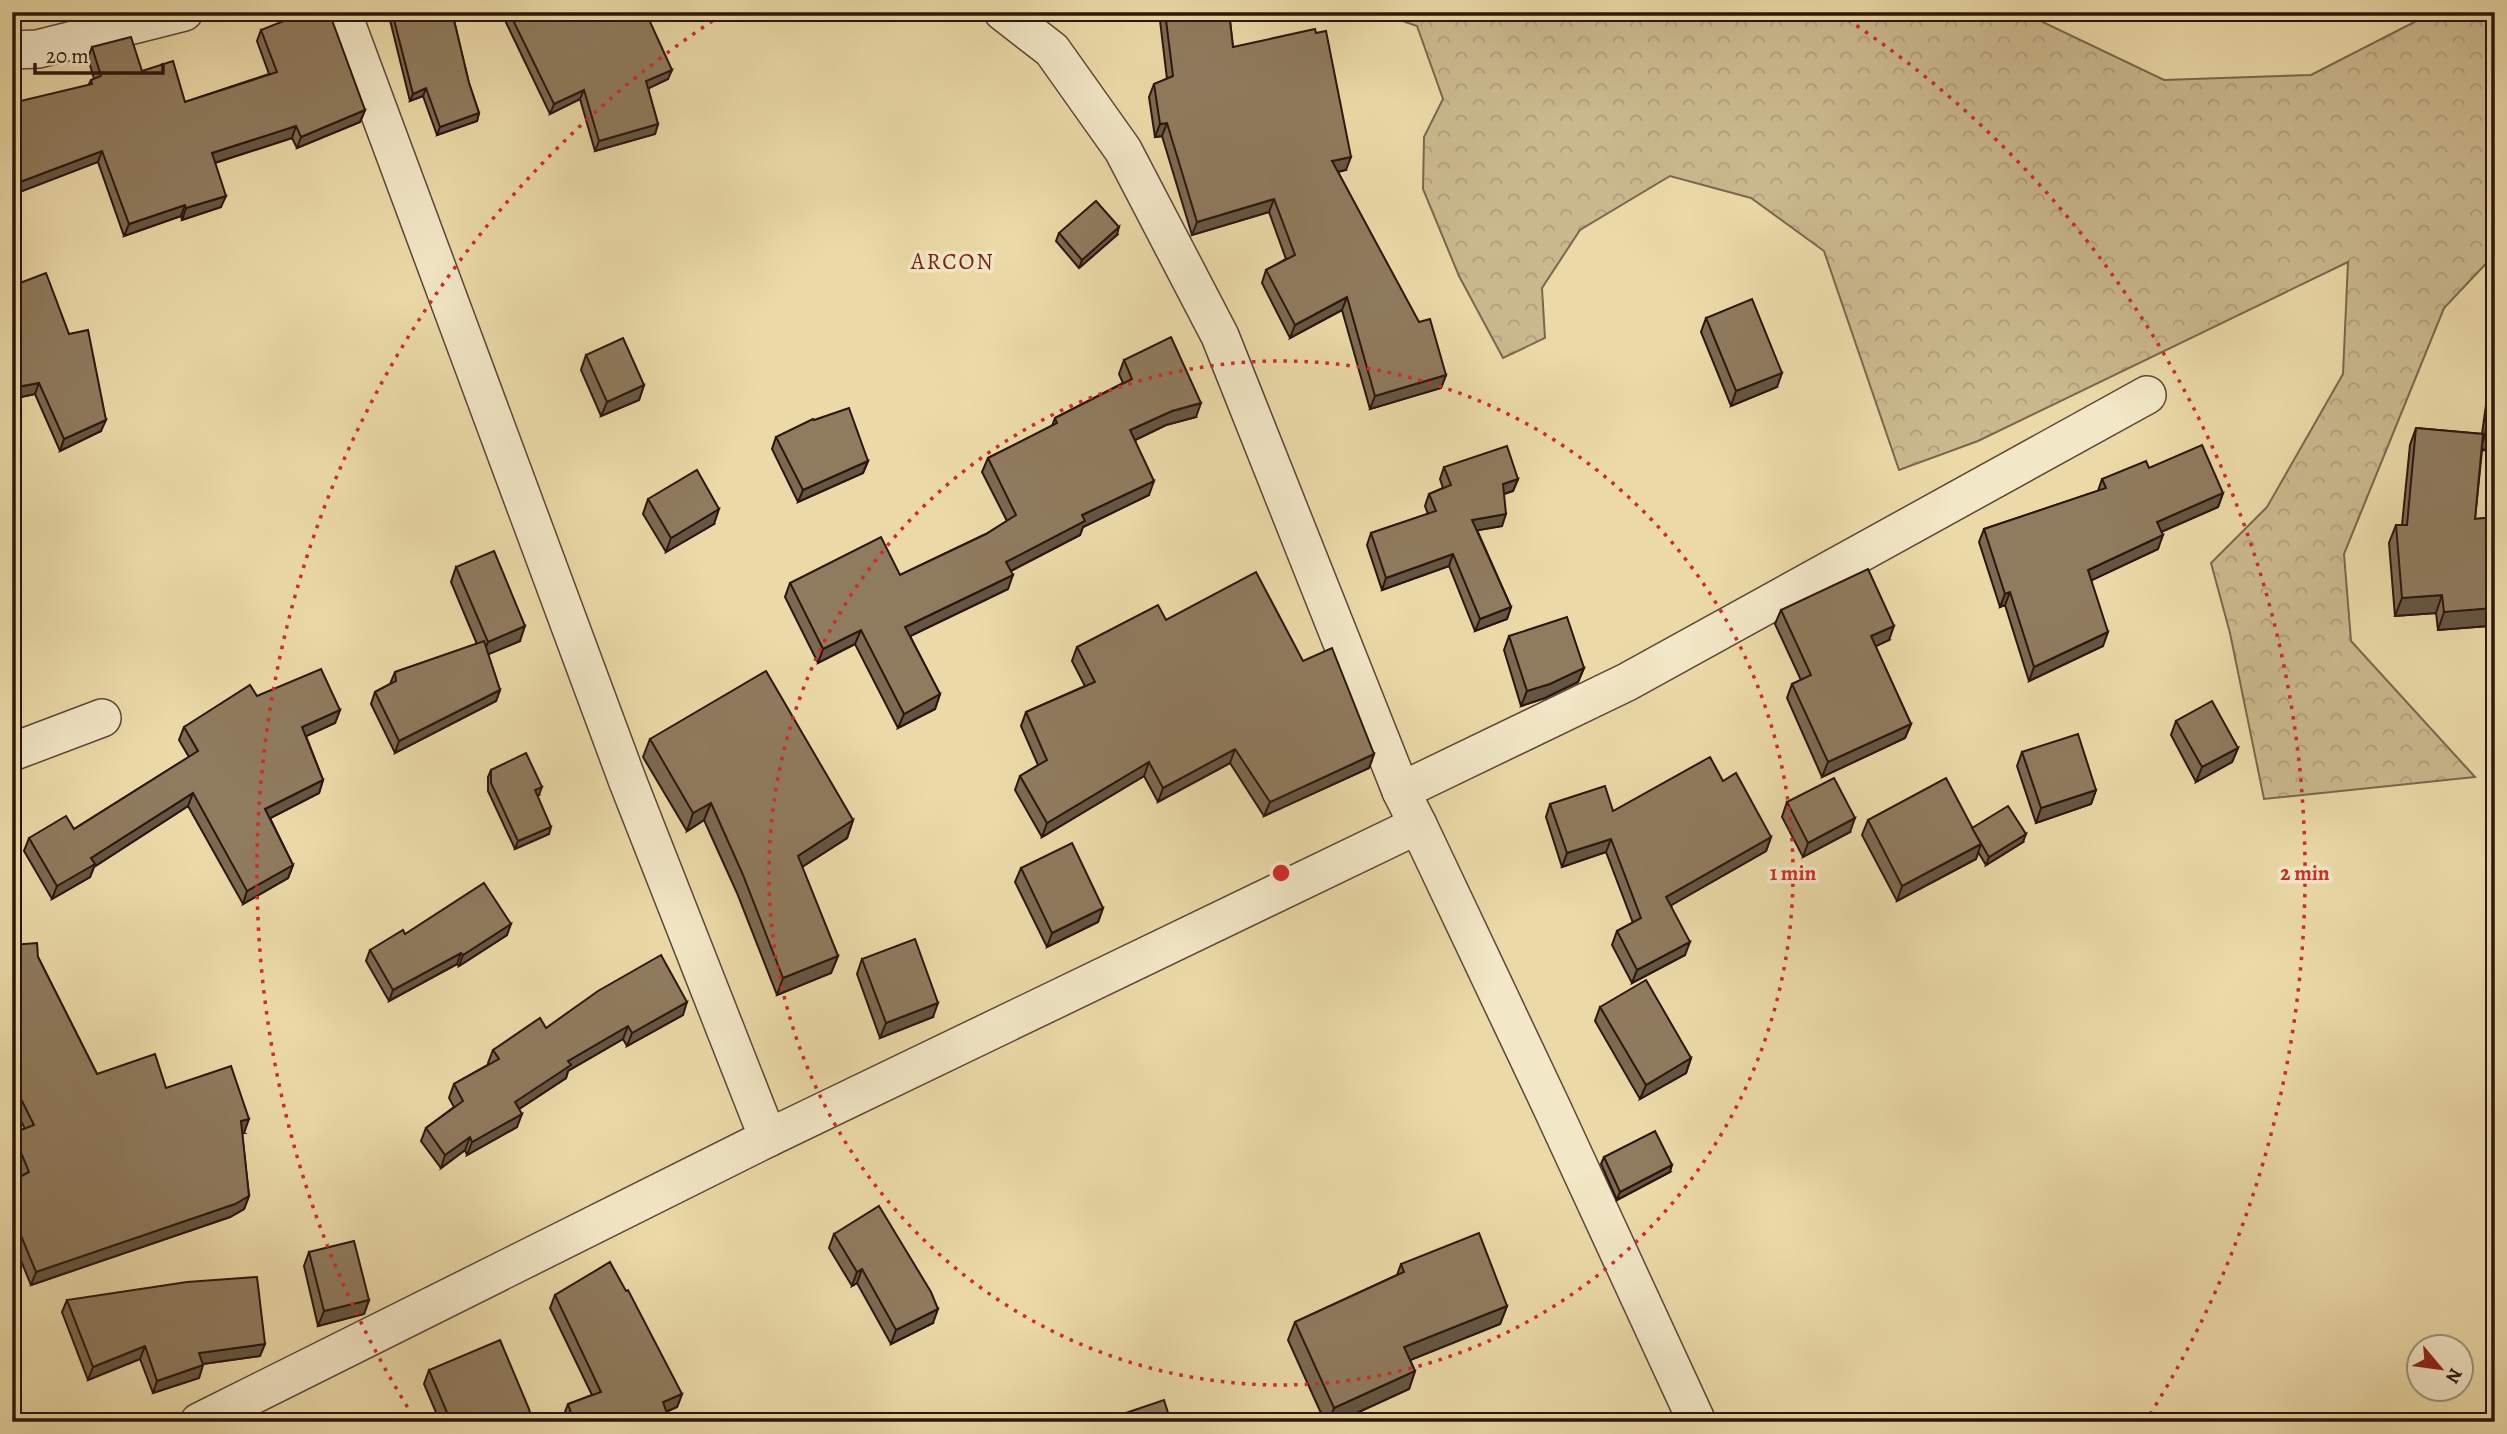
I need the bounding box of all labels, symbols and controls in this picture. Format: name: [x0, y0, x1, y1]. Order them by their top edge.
scale bar: [35, 32, 163, 76]
text: 20 m: [46, 42, 89, 70]
district label: ARCON: [910, 246, 995, 277]
text: 1 min: [1770, 859, 1817, 887]
text: 2 min: [2280, 859, 2330, 887]
centre of rings: [1269, 861, 1293, 885]
north arrow: [2406, 1332, 2476, 1402]
text: N: [2439, 1363, 2469, 1388]

